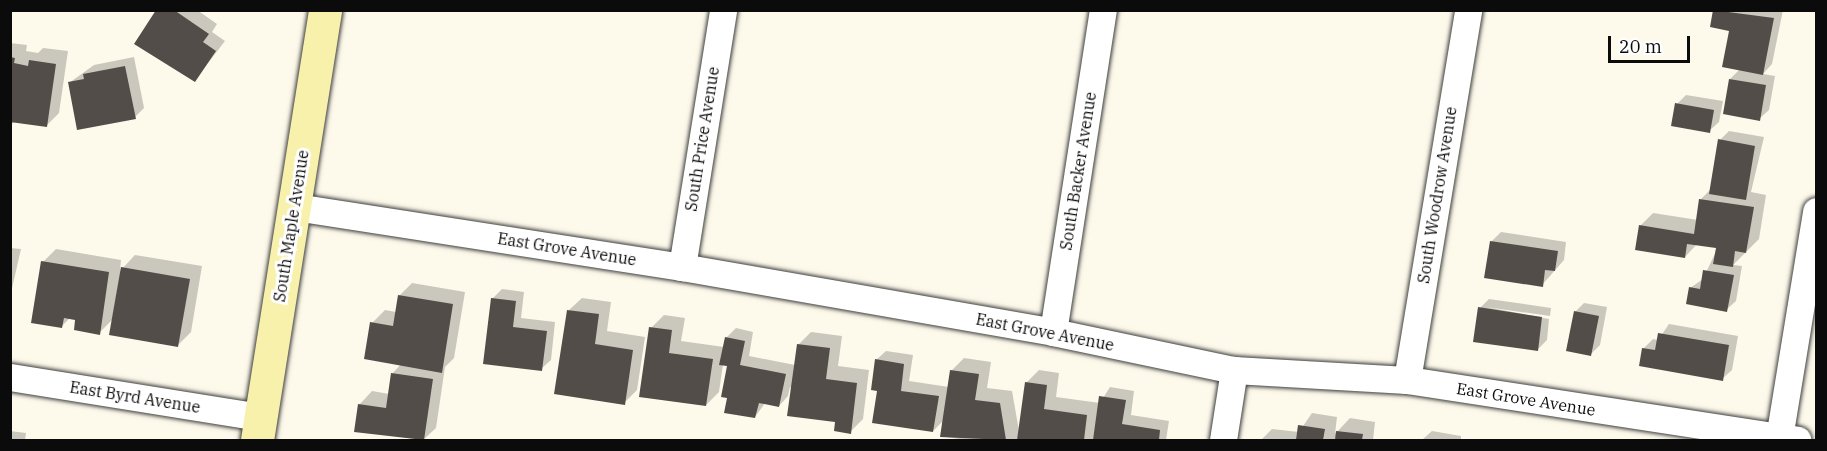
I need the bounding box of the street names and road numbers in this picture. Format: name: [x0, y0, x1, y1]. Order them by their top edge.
street label: South Price Avenue: [681, 65, 723, 213]
street label: South Backer Avenue: [1056, 90, 1100, 252]
street label: South Woodrow Avenue: [1414, 105, 1460, 285]
street label: South Maple Avenue: [270, 149, 312, 303]
street label: East Grove Avenue: [496, 229, 638, 269]
street label: East Grove Avenue: [974, 309, 1116, 355]
street label: East Byrd Avenue: [68, 377, 202, 417]
street label: East Grove Avenue: [1455, 379, 1597, 419]

